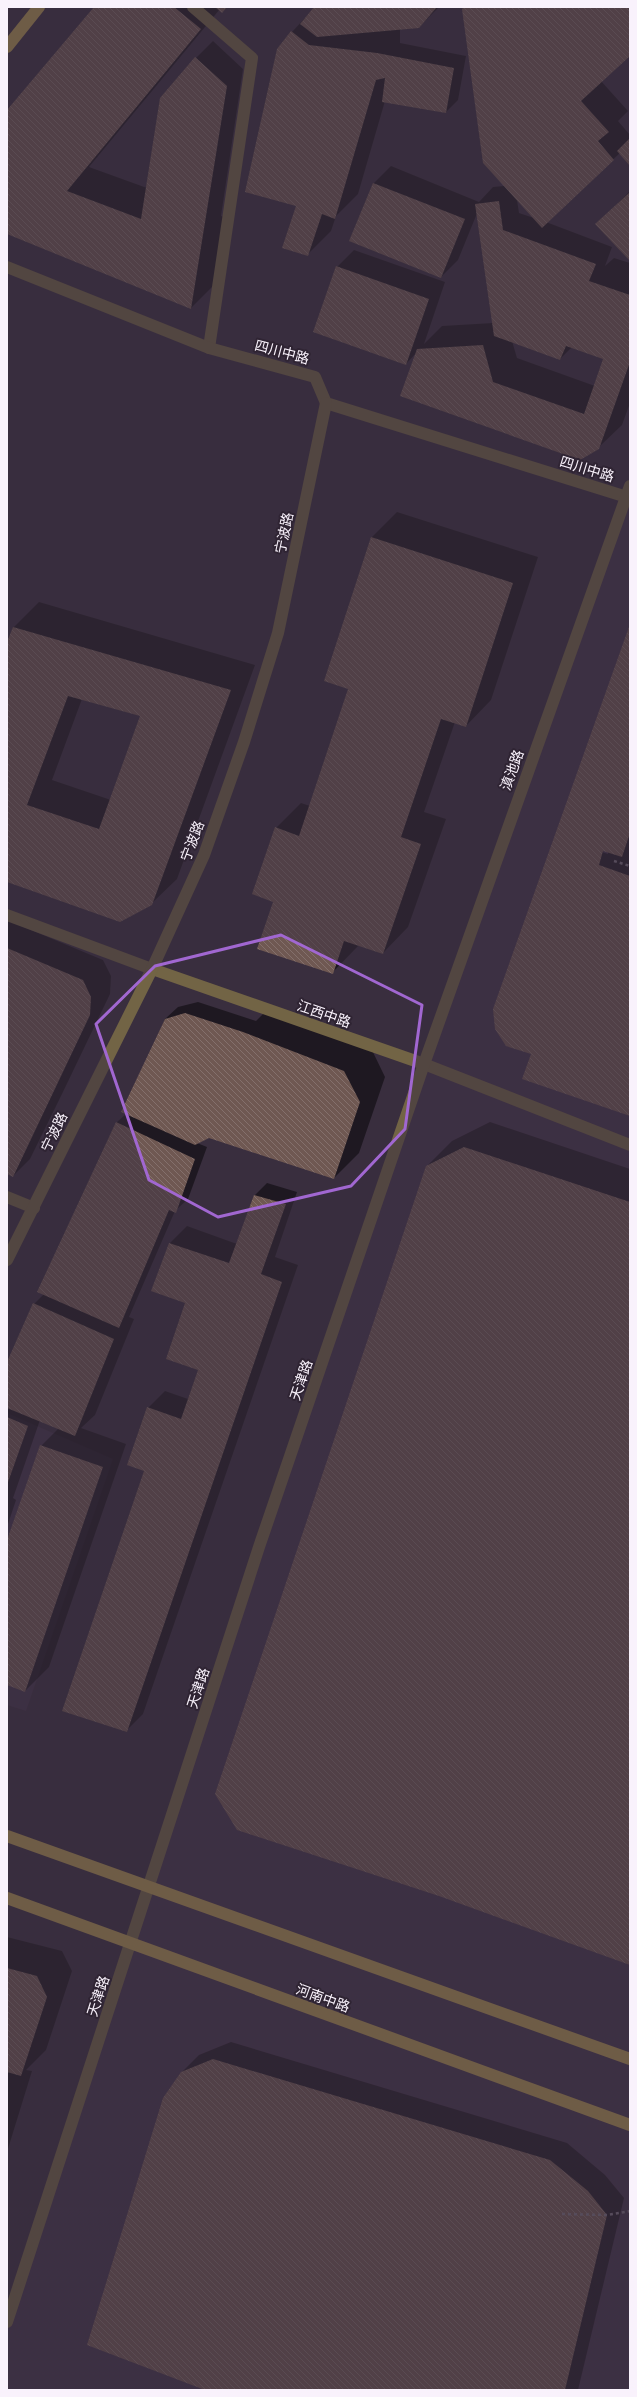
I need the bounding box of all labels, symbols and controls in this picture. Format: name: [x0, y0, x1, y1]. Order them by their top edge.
street label: 四川中路: [252, 335, 312, 370]
street label: 四川中路: [557, 451, 617, 488]
street label: 宁波路: [270, 510, 299, 556]
street label: 滇池路: [495, 747, 530, 793]
street label: 宁波路: [175, 818, 210, 865]
street label: 江西中路: [294, 995, 354, 1034]
street label: 宁波路: [36, 1109, 73, 1156]
street label: 天津路: [285, 1357, 318, 1403]
street label: 天津路: [182, 1665, 215, 1711]
street label: 天津路: [82, 1973, 115, 2019]
street label: 河南中路: [293, 1979, 353, 2018]

